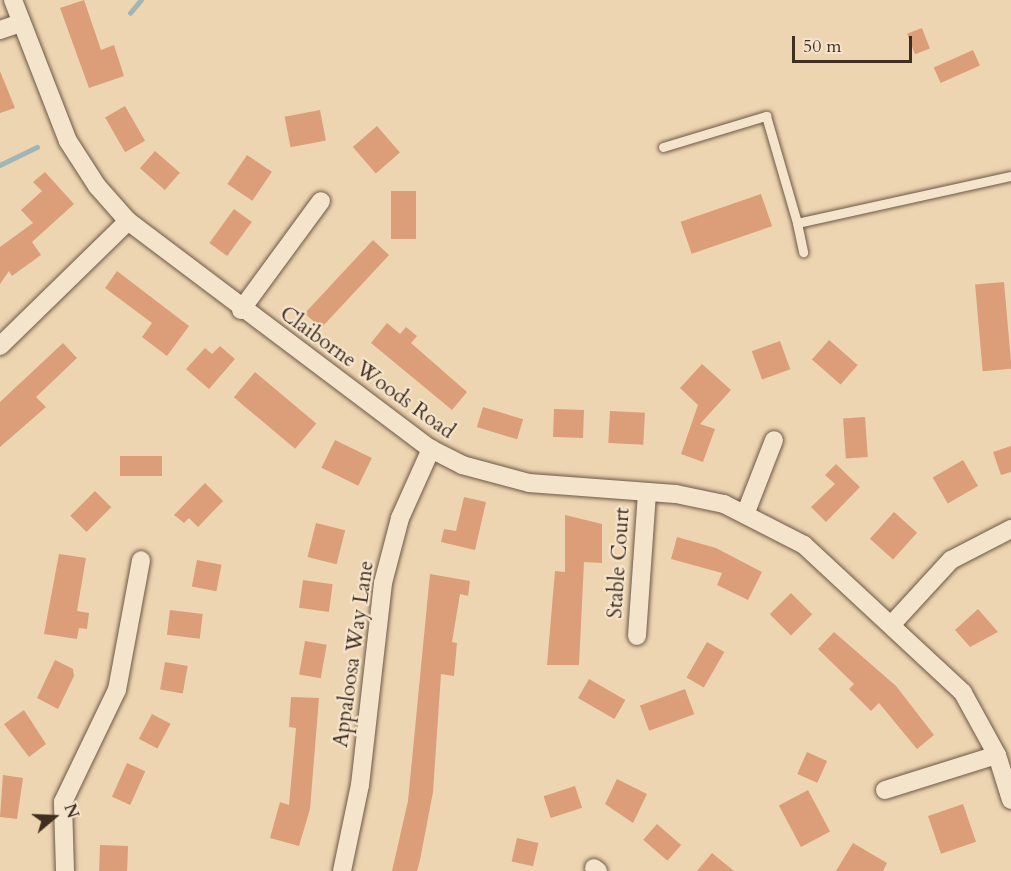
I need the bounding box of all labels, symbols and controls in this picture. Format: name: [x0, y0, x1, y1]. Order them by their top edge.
scale bar: [795, 24, 915, 62]
text: 50 m: [803, 34, 842, 59]
street label: Claiborne Woods Road: [275, 301, 459, 445]
street label: Stable Court: [603, 507, 635, 619]
street label: Appaloosa Way Lane: [328, 559, 380, 749]
north arrow: [24, 787, 84, 847]
text: N: [58, 801, 84, 821]

